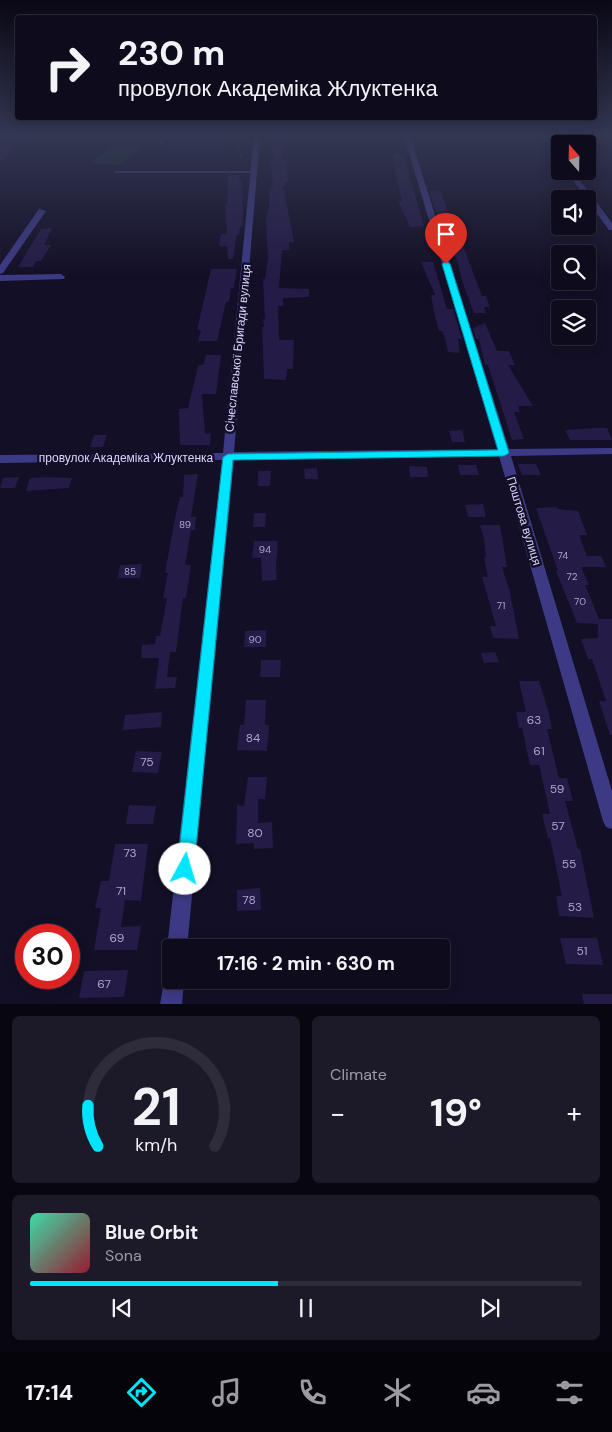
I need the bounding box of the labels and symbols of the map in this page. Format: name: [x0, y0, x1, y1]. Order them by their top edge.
north arrow: [551, 135, 596, 180]
pin: [425, 213, 467, 264]
street label: Січеславської Бригади вулиця: [221, 263, 255, 433]
street label: провулок Академіка Жлуктенка: [39, 450, 214, 466]
street label: Поштова вулиця: [503, 475, 545, 567]
house number: 89: [179, 518, 191, 531]
house number: 94: [259, 543, 271, 556]
house number: 74: [558, 549, 568, 562]
house number: 85: [124, 565, 136, 578]
house number: 72: [567, 570, 578, 583]
house number: 70: [574, 595, 586, 608]
house number: 71: [497, 599, 505, 612]
house number: 90: [248, 633, 262, 646]
house number: 63: [527, 712, 541, 728]
house number: 84: [246, 730, 260, 746]
house number: 61: [533, 743, 545, 759]
house number: 75: [140, 754, 154, 770]
house number: 59: [550, 781, 564, 797]
house number: 57: [551, 818, 565, 834]
house number: 80: [247, 825, 263, 841]
position arrow: [158, 842, 210, 894]
house number: 73: [123, 845, 137, 861]
house number: 55: [562, 856, 576, 872]
house number: 71: [116, 883, 126, 899]
house number: 78: [242, 892, 256, 908]
house number: 53: [568, 899, 582, 915]
speed limit sign: 30: [15, 924, 80, 989]
house number: 69: [110, 930, 124, 946]
house number: 51: [576, 943, 588, 959]
house number: 67: [97, 976, 111, 992]

